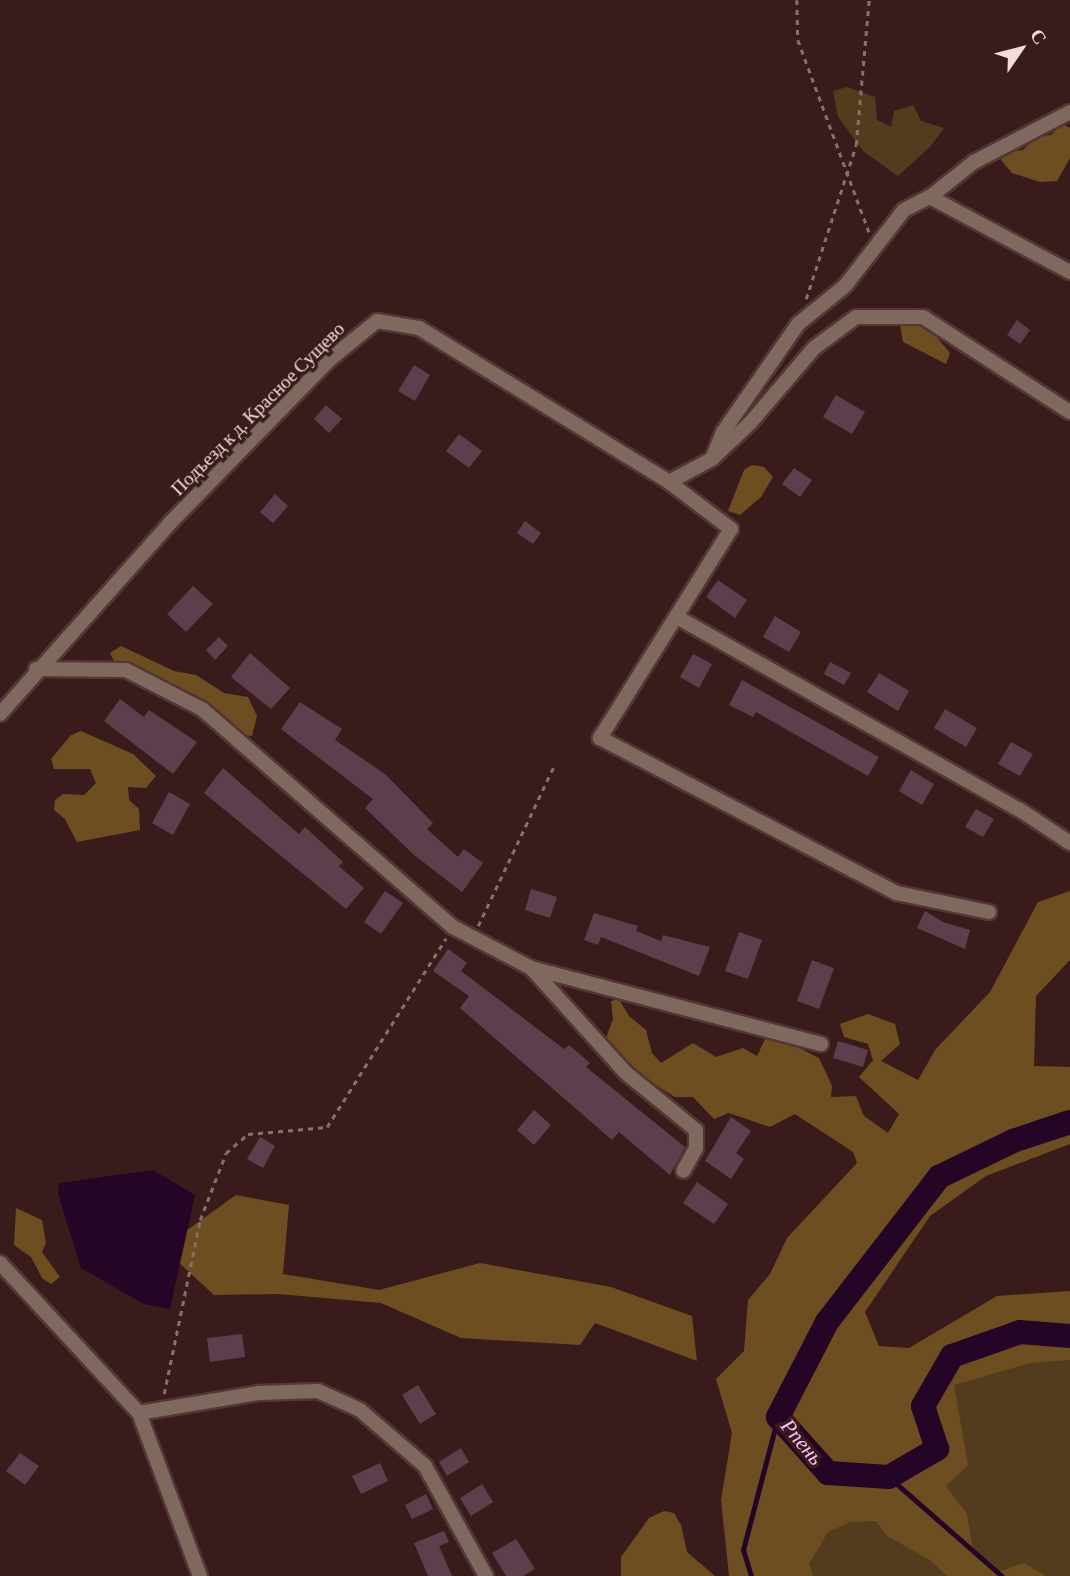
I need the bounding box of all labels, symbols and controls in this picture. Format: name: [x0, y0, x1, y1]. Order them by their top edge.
north arrow: [986, 14, 1056, 84]
text: С: [1026, 25, 1051, 48]
street label: Подъезд к д. Красное Сущево: [167, 318, 349, 500]
water label: Рпень: [775, 1414, 829, 1470]

